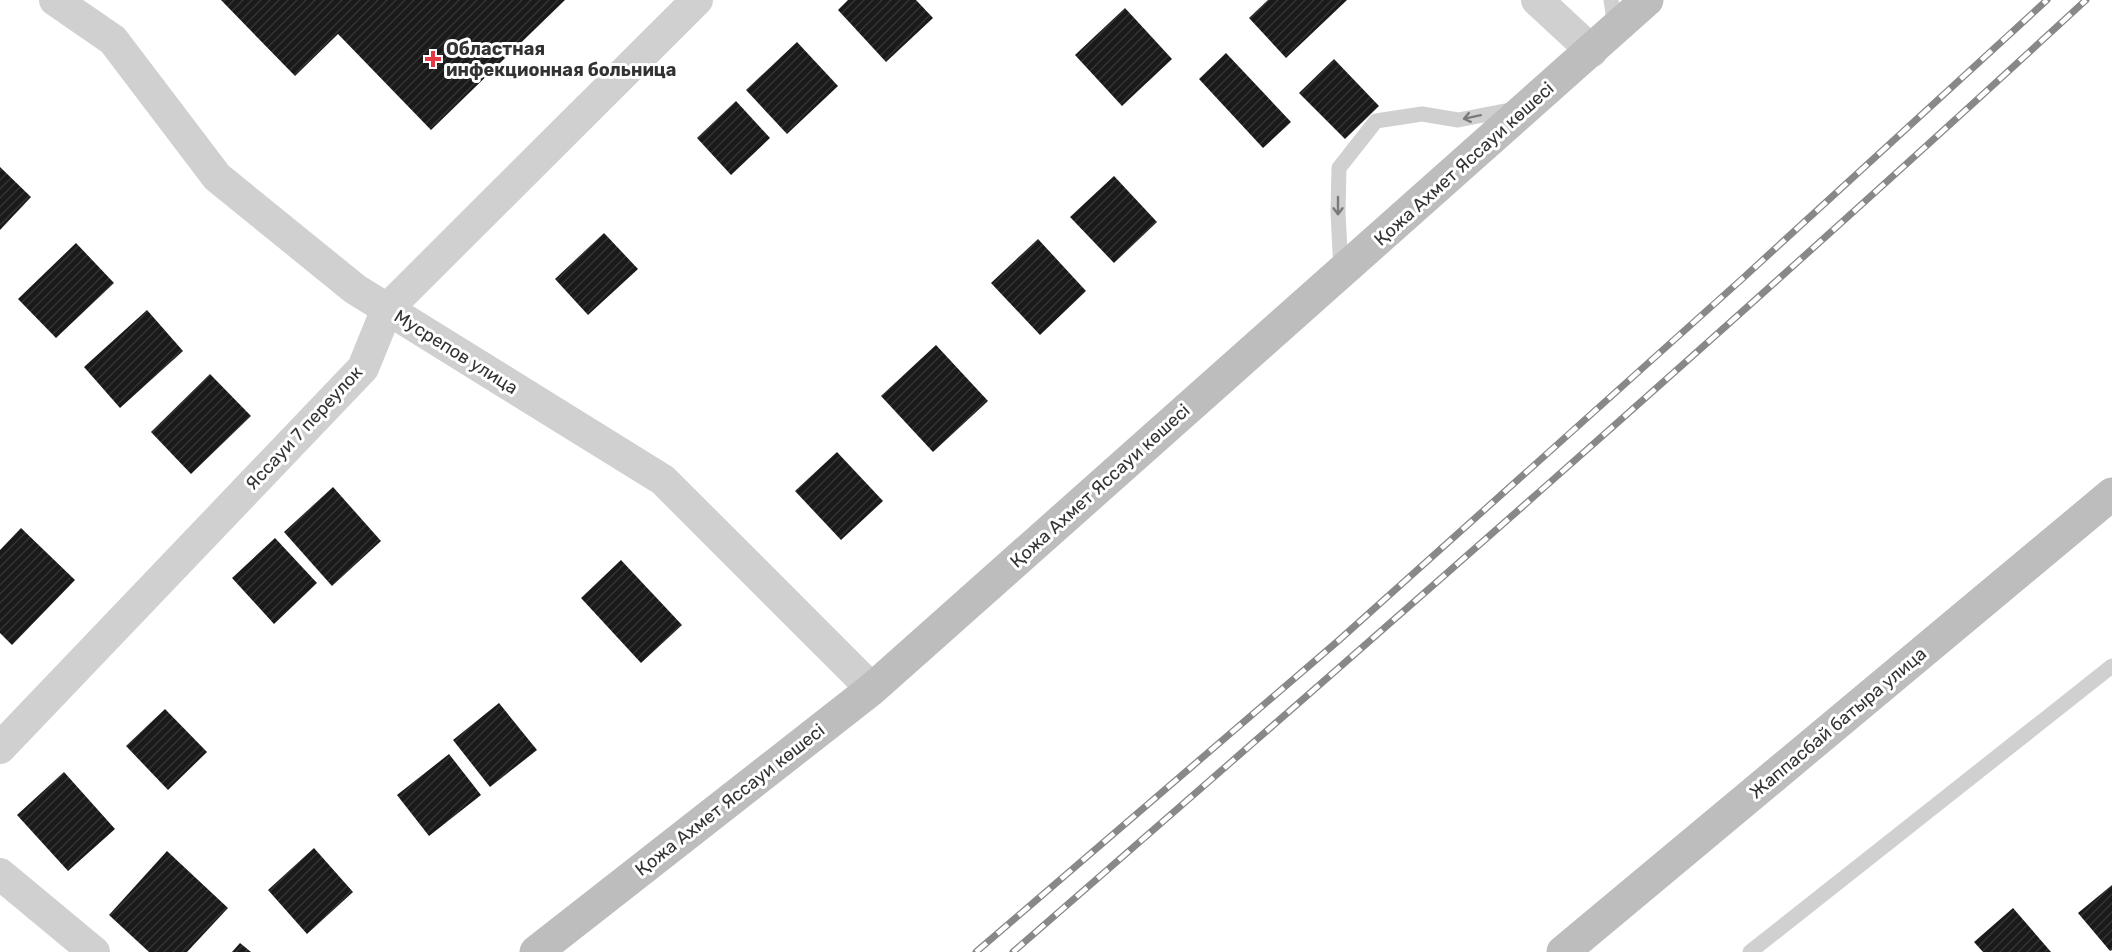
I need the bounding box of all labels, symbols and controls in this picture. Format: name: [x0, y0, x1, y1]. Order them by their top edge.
place label: Областная инфекционная больница: [446, 38, 676, 81]
marker: Областная инфекционная больница: [424, 50, 442, 68]
street label: Қожа Ахмет Яссауи көшесі: [1370, 77, 1558, 251]
one-way arrow: [1463, 112, 1482, 124]
one-way arrow: [1333, 196, 1344, 216]
street label: Мусрепов улица: [390, 305, 522, 399]
street label: Яссауи 7 переулок: [241, 361, 367, 495]
street label: Қожа Ахмет Яссауи көшесі: [1006, 399, 1194, 573]
street label: Жаппасбай батыра улица: [1745, 643, 1931, 803]
street label: Қожа Ахмет Яссауи көшесі: [631, 719, 829, 881]

